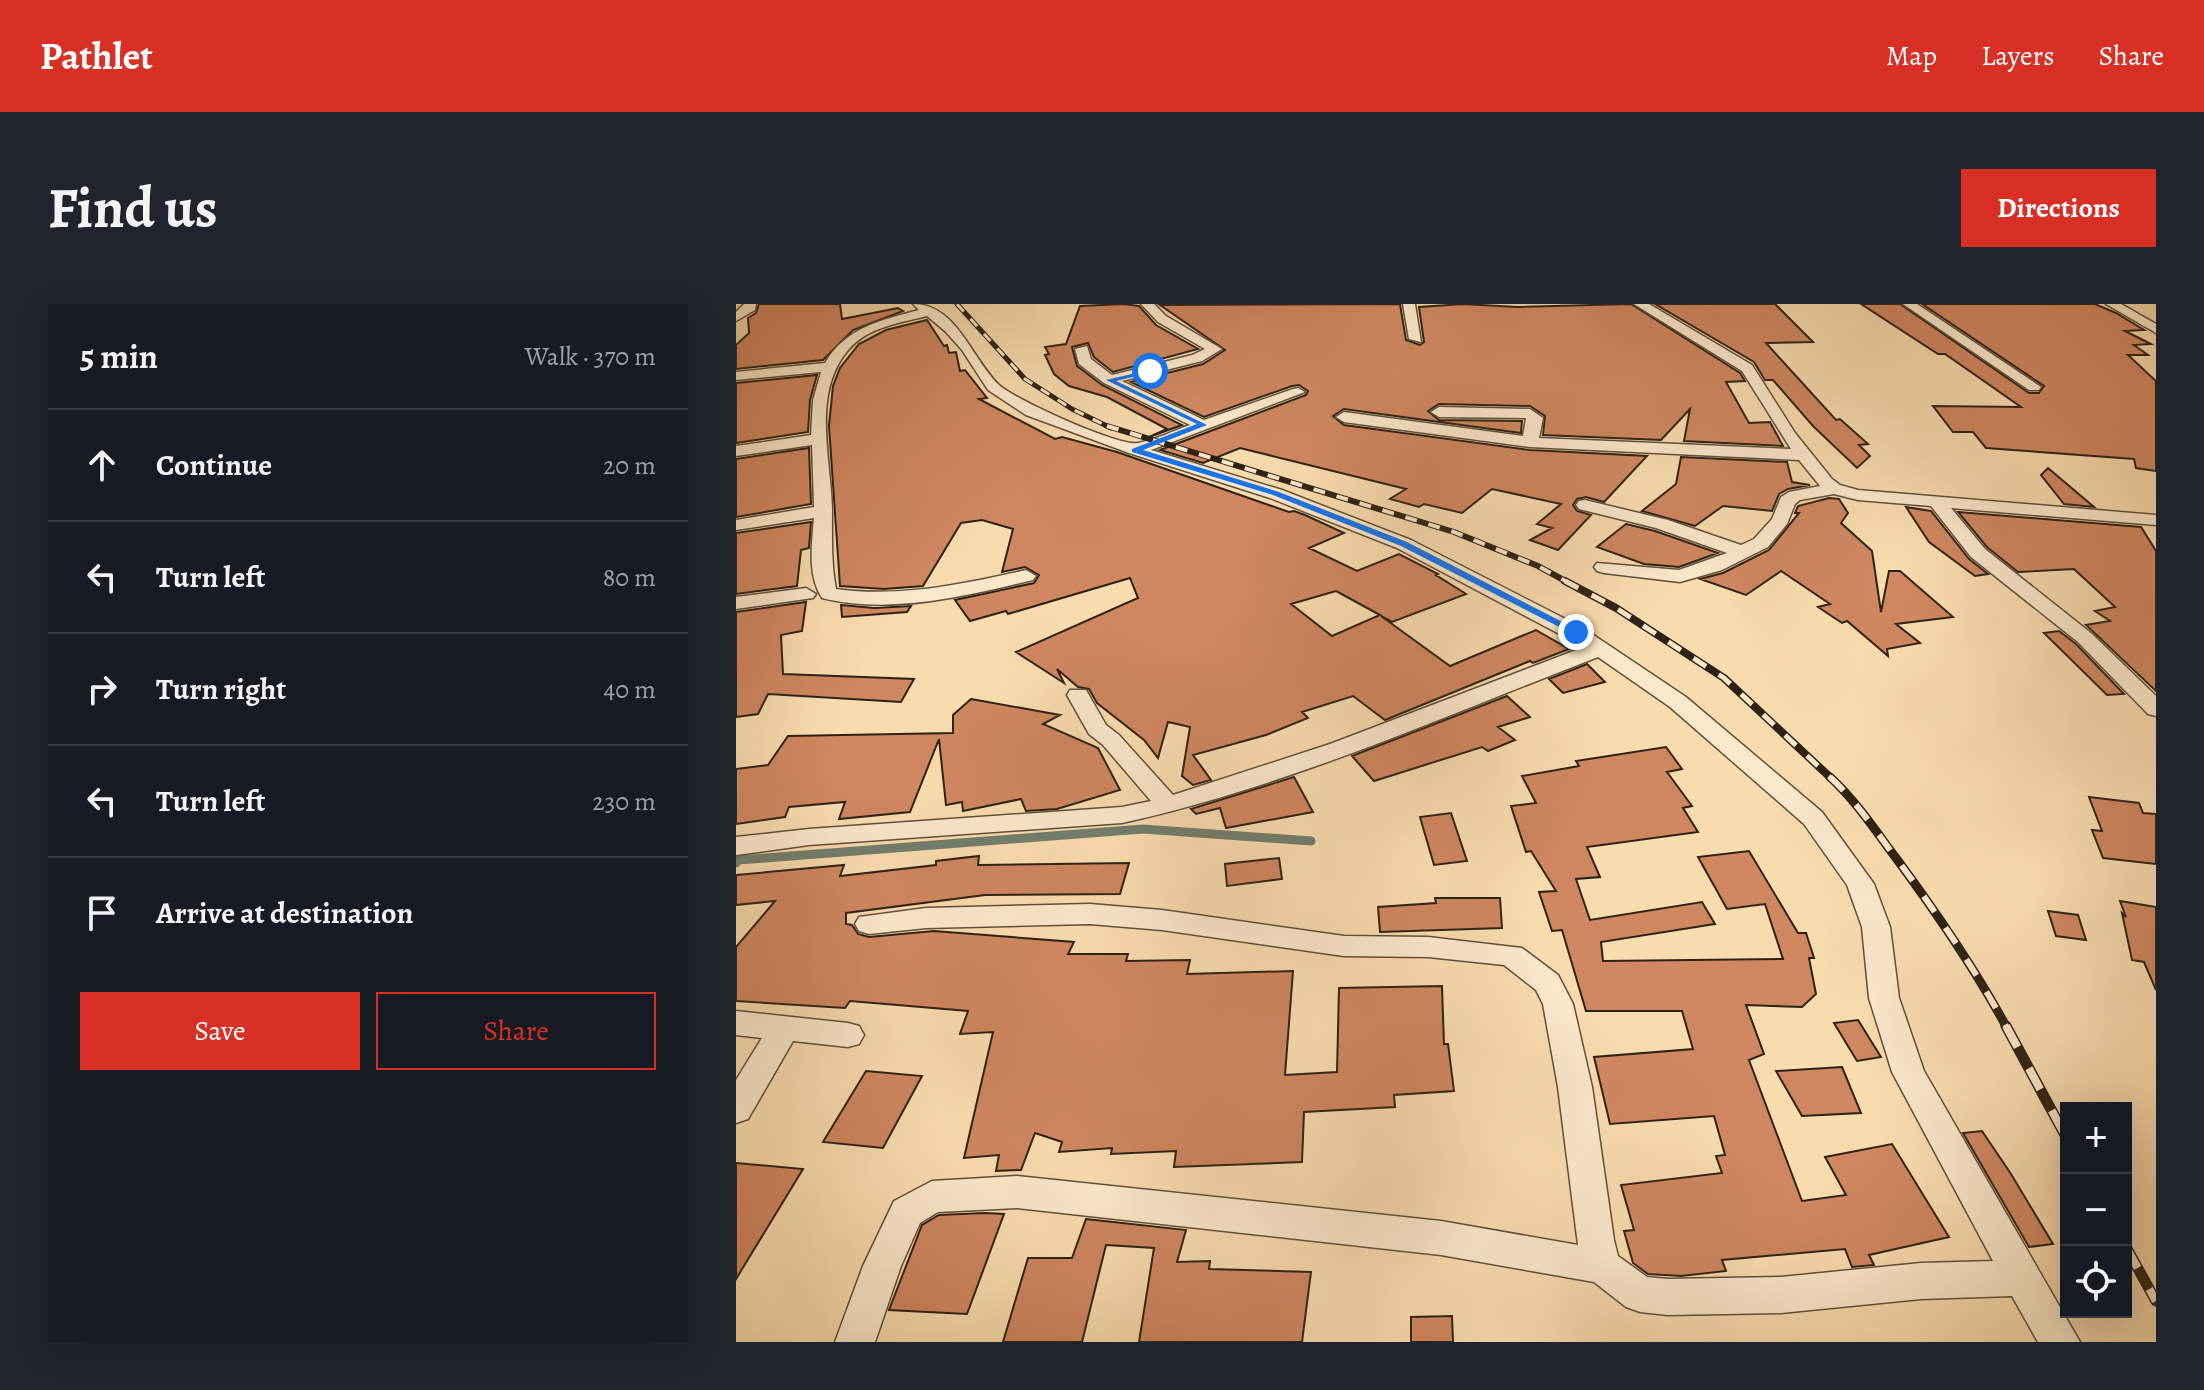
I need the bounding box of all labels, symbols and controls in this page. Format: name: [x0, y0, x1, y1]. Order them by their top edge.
text: Pathlet: [40, 30, 153, 82]
text: Map: [1886, 37, 1937, 75]
text: Layers: [1981, 37, 2054, 75]
text: Share: [2098, 37, 2164, 75]
button: Directions: [1961, 169, 2156, 247]
text: Find us: [48, 170, 218, 246]
text: 5 min: [80, 333, 158, 380]
text: Walk · 370 m: [525, 339, 656, 374]
route start: [1132, 353, 1168, 389]
icon: ahead: [80, 443, 124, 487]
text: Continue: [156, 445, 272, 485]
text: 20 m: [603, 448, 656, 483]
icon: left: [80, 555, 124, 599]
text: Turn left: [156, 557, 265, 597]
text: 80 m: [603, 560, 656, 595]
route end: [1558, 614, 1594, 650]
icon: right: [80, 667, 124, 711]
text: Turn right: [156, 669, 286, 709]
text: 40 m: [604, 672, 656, 707]
icon: left: [80, 779, 124, 823]
text: Turn left: [156, 781, 265, 821]
text: 230 m: [592, 784, 656, 819]
icon: arrive: [80, 891, 124, 935]
text: Arrive at destination: [156, 893, 413, 933]
button: Save: [80, 992, 360, 1070]
button: Share: [376, 992, 656, 1070]
map controls: [2060, 1102, 2132, 1318]
button: +: [2060, 1102, 2132, 1174]
button: −: [2060, 1174, 2132, 1246]
button: locate: [2060, 1246, 2132, 1318]

